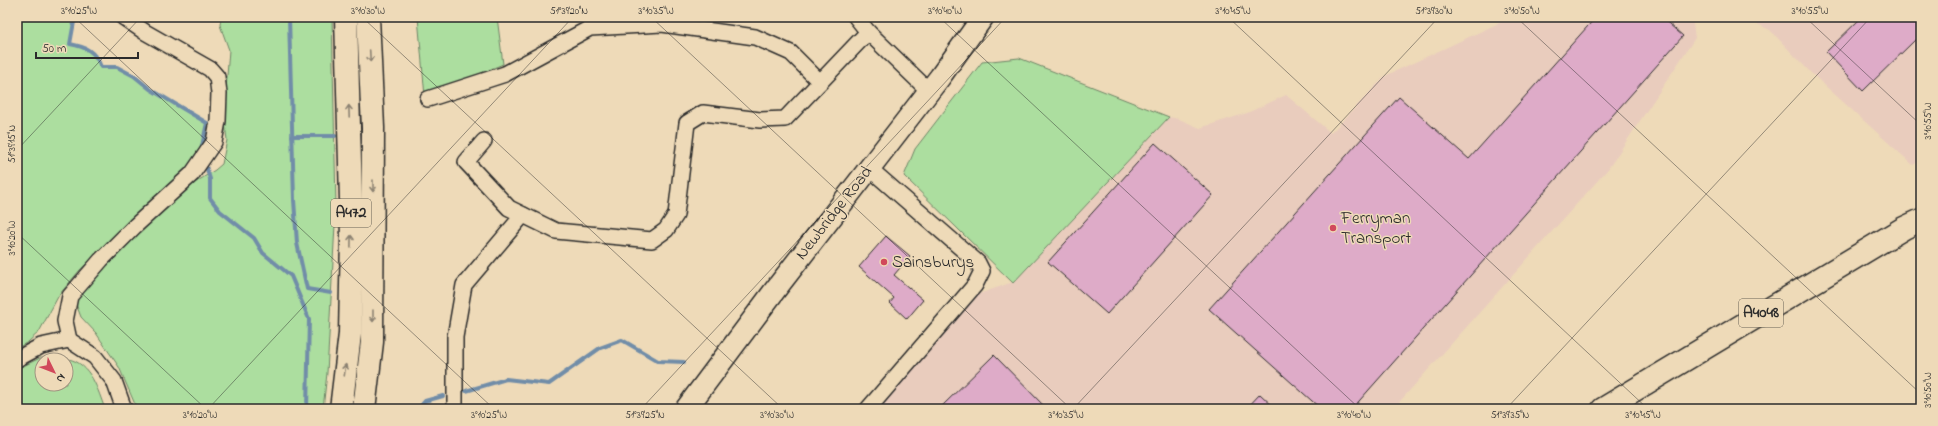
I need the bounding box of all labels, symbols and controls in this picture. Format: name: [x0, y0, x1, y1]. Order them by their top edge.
text: 3°10'25"W: [61, 4, 97, 19]
text: 3°10'30"W: [351, 4, 385, 19]
text: 51°39'20"N: [550, 4, 588, 19]
text: 3°10'35"W: [638, 4, 674, 19]
text: 3°10'40"W: [928, 4, 962, 19]
text: 3°10'45"W: [1215, 4, 1251, 19]
text: 51°39'30"N: [1415, 4, 1453, 19]
text: 3°10'50"W: [1504, 4, 1540, 19]
text: 3°10'55"W: [1792, 4, 1829, 19]
scale bar: [36, 34, 138, 60]
text: 50 m: [42, 40, 66, 58]
one-way arrow: [366, 49, 374, 62]
text: 3°10'55"W: [1921, 102, 1936, 139]
one-way arrow: [345, 105, 353, 118]
text: 51°39'15"N: [5, 125, 20, 163]
street label: Newbridge Road: [789, 160, 881, 267]
one-way arrow: [369, 179, 377, 192]
road number: A472: [331, 199, 371, 227]
place label: Ferryman Transport: [1340, 206, 1412, 251]
text: 3°10'20"W: [5, 220, 20, 255]
marker: Ferryman Transport: [1328, 223, 1338, 233]
one-way arrow: [348, 235, 355, 248]
place label: Sainsburys: [892, 250, 974, 276]
marker: Sainsburys: [879, 257, 889, 267]
road number: A4048: [1739, 299, 1783, 327]
one-way arrow: [369, 309, 376, 322]
north arrow: [34, 352, 74, 392]
one-way arrow: [341, 364, 349, 377]
text: N: [52, 370, 69, 386]
text: 3°10'50"W: [1921, 372, 1936, 408]
text: 3°10'20"W: [183, 408, 218, 423]
text: 3°10'25"W: [471, 408, 507, 423]
text: 51°39'25"N: [625, 408, 665, 423]
text: 3°10'30"W: [760, 408, 794, 423]
text: 3°10'35"W: [1048, 408, 1084, 423]
text: 3°10'40"W: [1337, 408, 1371, 423]
text: 51°39'35"N: [1491, 408, 1530, 423]
text: 3°10'45"W: [1625, 408, 1661, 423]

